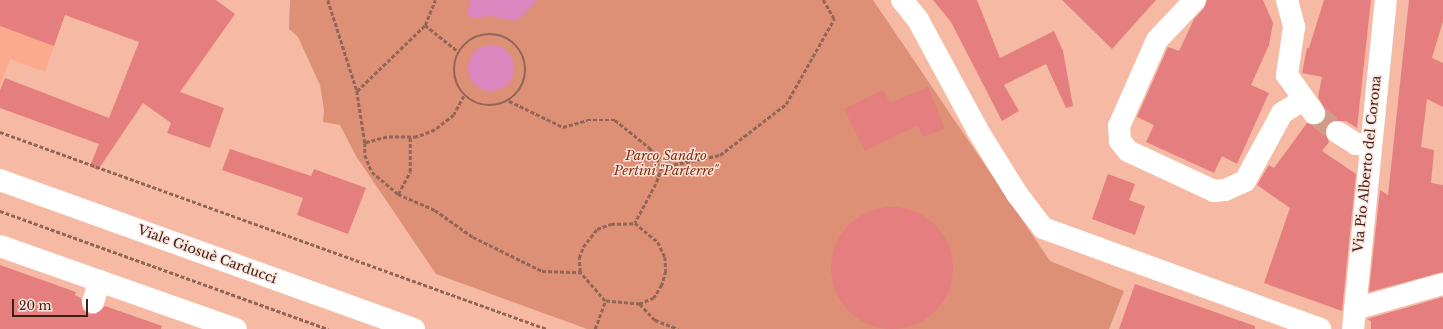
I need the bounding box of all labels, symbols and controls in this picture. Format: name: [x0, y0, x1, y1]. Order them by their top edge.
street label: Via Pio Alberto del Corona: [1351, 74, 1385, 254]
park label: Parco Sandro Pertini "Parterre": [614, 149, 718, 180]
street label: Viale Giosuè Carducci: [135, 223, 279, 287]
scale bar: [14, 291, 90, 317]
text: 20 m: [19, 298, 51, 313]

